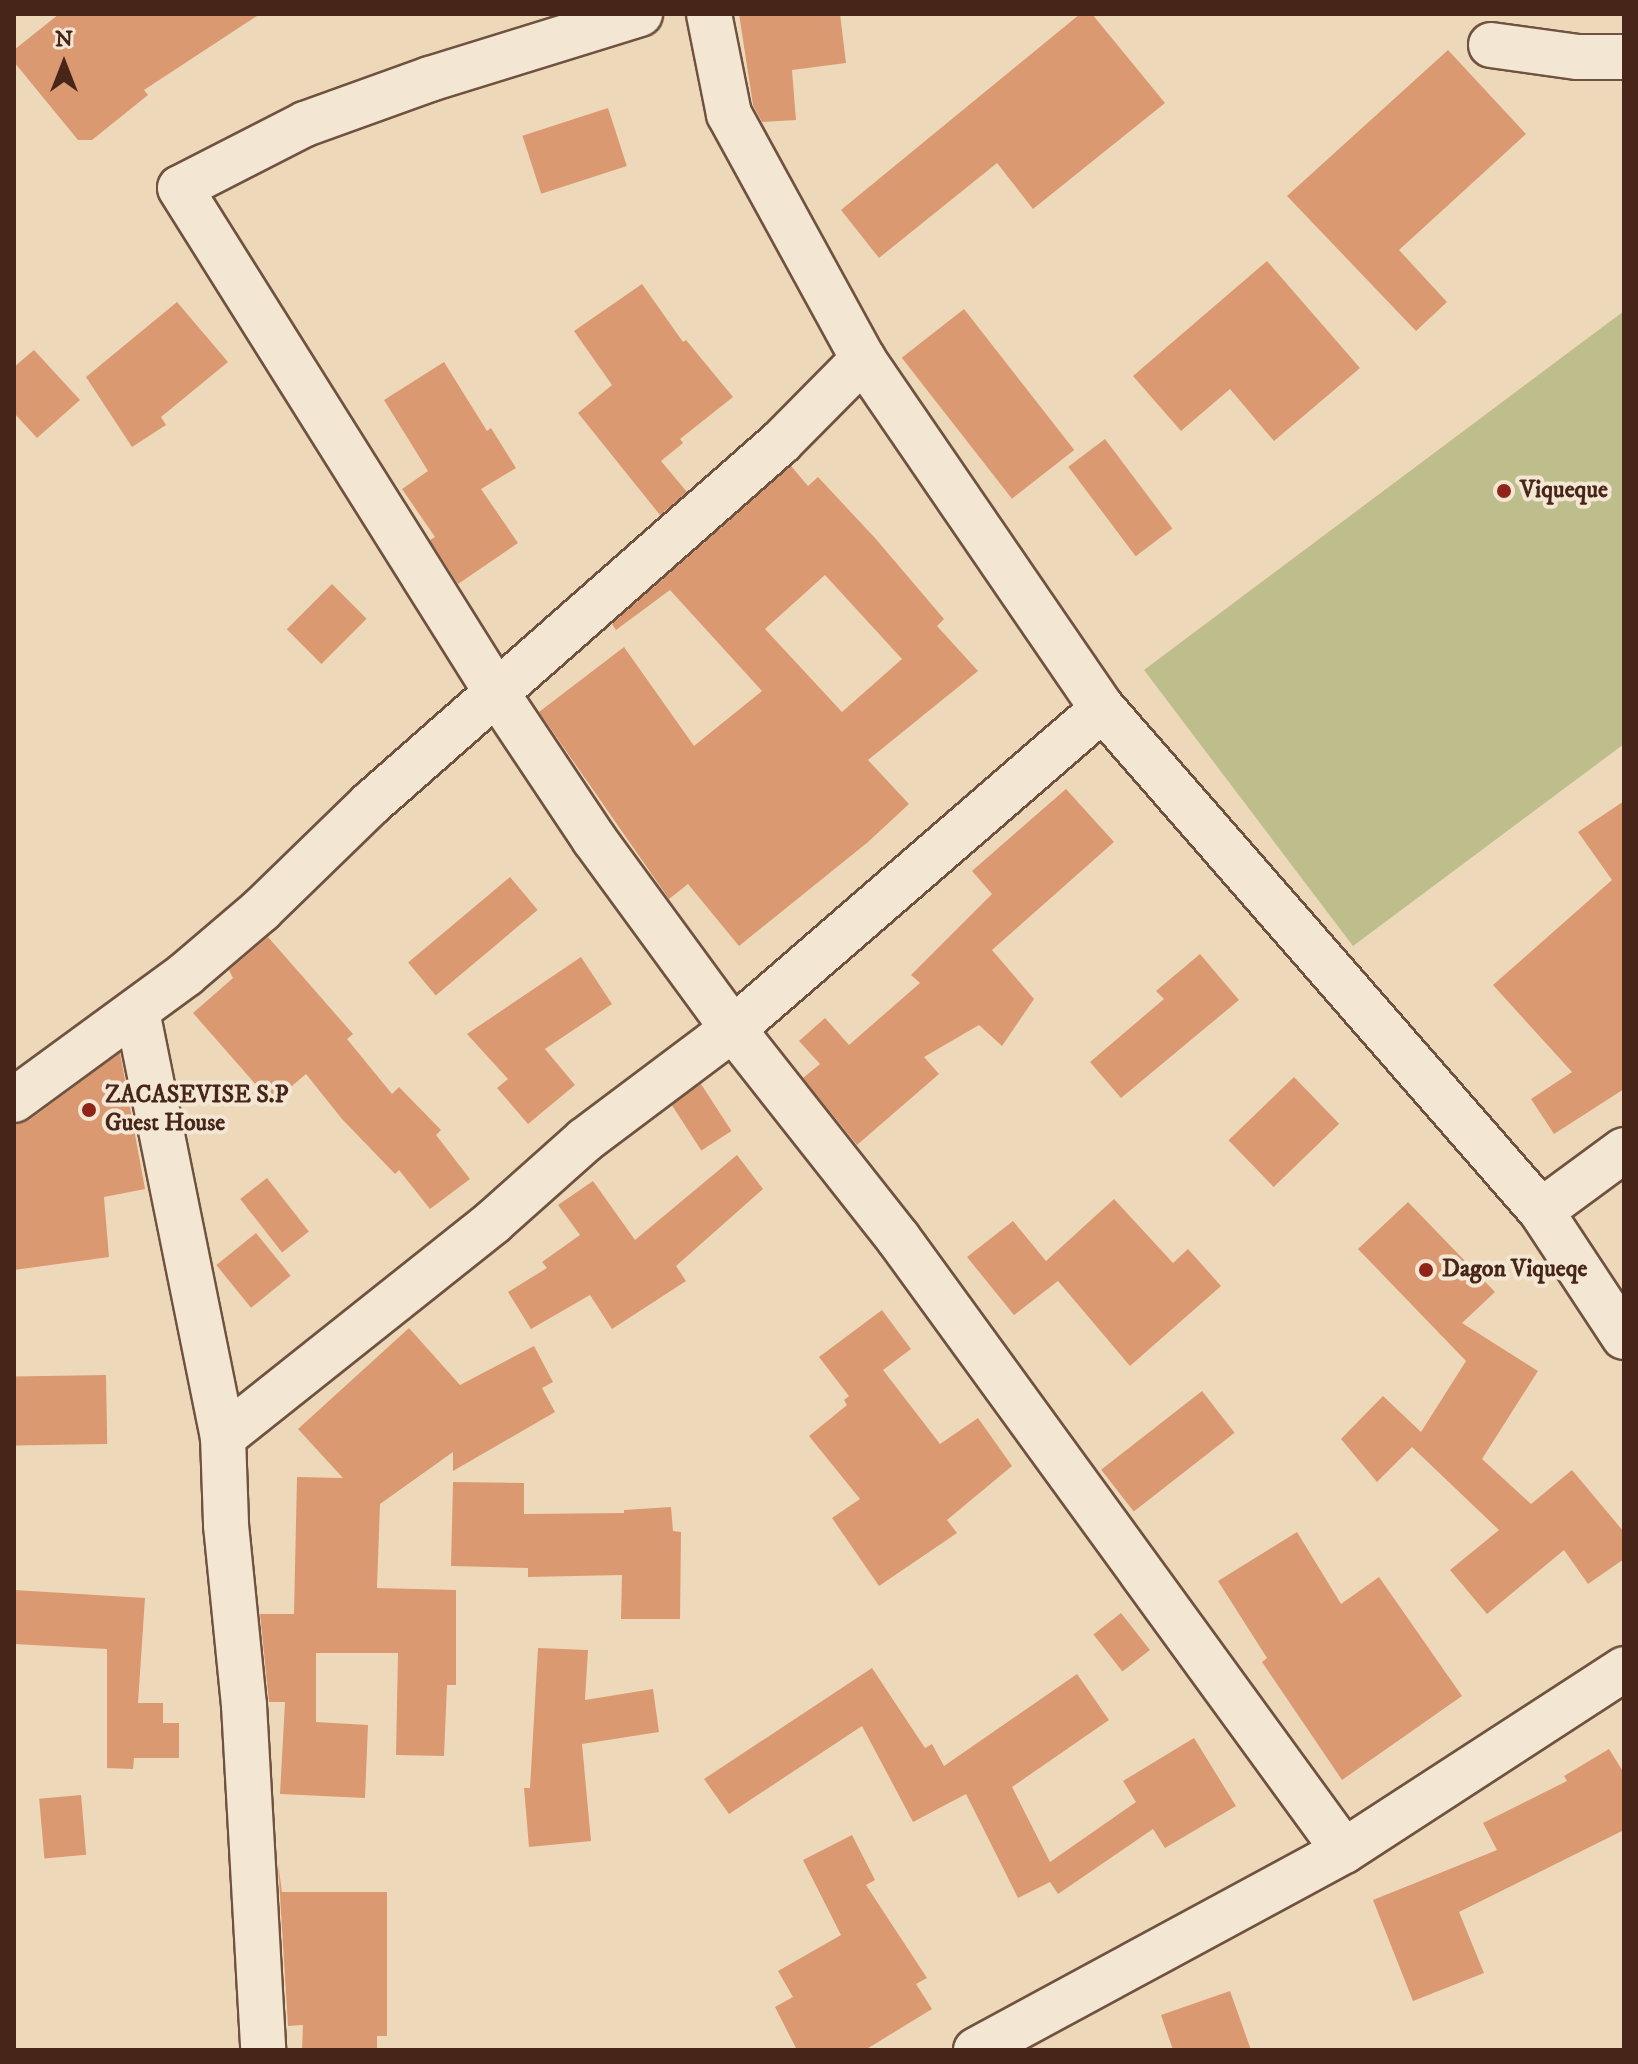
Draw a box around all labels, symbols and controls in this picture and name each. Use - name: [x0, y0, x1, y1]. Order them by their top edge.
- north arrow: [24, 24, 104, 104]
- text: N: [55, 26, 73, 53]
- place label: Viqueque: [1520, 477, 1608, 505]
- marker: Viqueque: [1495, 482, 1513, 500]
- place label: ZACASEVISE S.P Guest House: [105, 1082, 288, 1138]
- marker: ZACASEVISE S.P Guest House: [80, 1101, 98, 1119]
- place label: Dagon Viqueqe: [1442, 1256, 1588, 1284]
- marker: Dagon Viqueqe: [1417, 1261, 1435, 1279]

